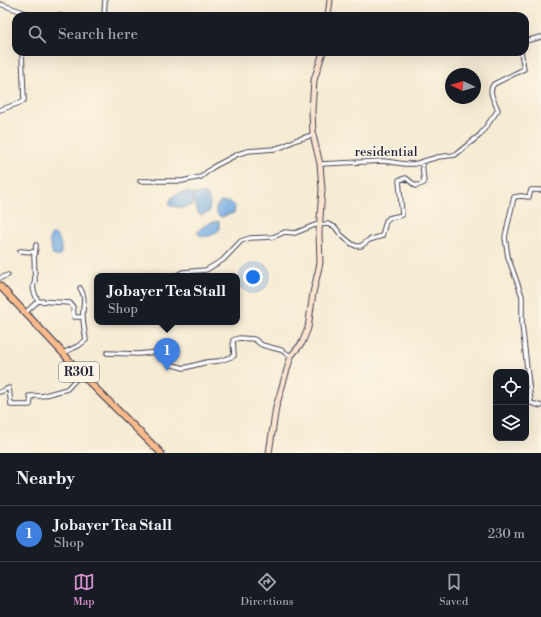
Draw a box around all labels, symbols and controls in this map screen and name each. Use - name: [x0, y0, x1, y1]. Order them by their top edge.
- search box: [12, 12, 529, 56]
- icon: search: [26, 23, 48, 45]
- text: Search here: [58, 25, 138, 44]
- north arrow: [445, 68, 481, 104]
- street label: residential: [354, 144, 418, 160]
- your location: [243, 267, 263, 287]
- popup: [94, 273, 240, 325]
- text: Jobayer Tea Stall: [108, 282, 226, 301]
- text: Shop: [108, 301, 138, 317]
- pin: 1: [154, 338, 180, 371]
- road number: R301: [59, 362, 99, 382]
- map controls: [493, 369, 529, 441]
- button: locate: [493, 369, 529, 405]
- button: layers: [493, 405, 529, 441]
- text: Nearby: [16, 468, 75, 490]
- text: Jobayer Tea Stall: [54, 516, 172, 535]
- text: 1: [26, 526, 32, 542]
- text: 230 m: [488, 526, 525, 542]
- text: Shop: [54, 535, 84, 551]
- tab: Map: [73, 571, 95, 609]
- tab: Directions: [241, 571, 294, 609]
- tab: Saved: [439, 571, 468, 609]

